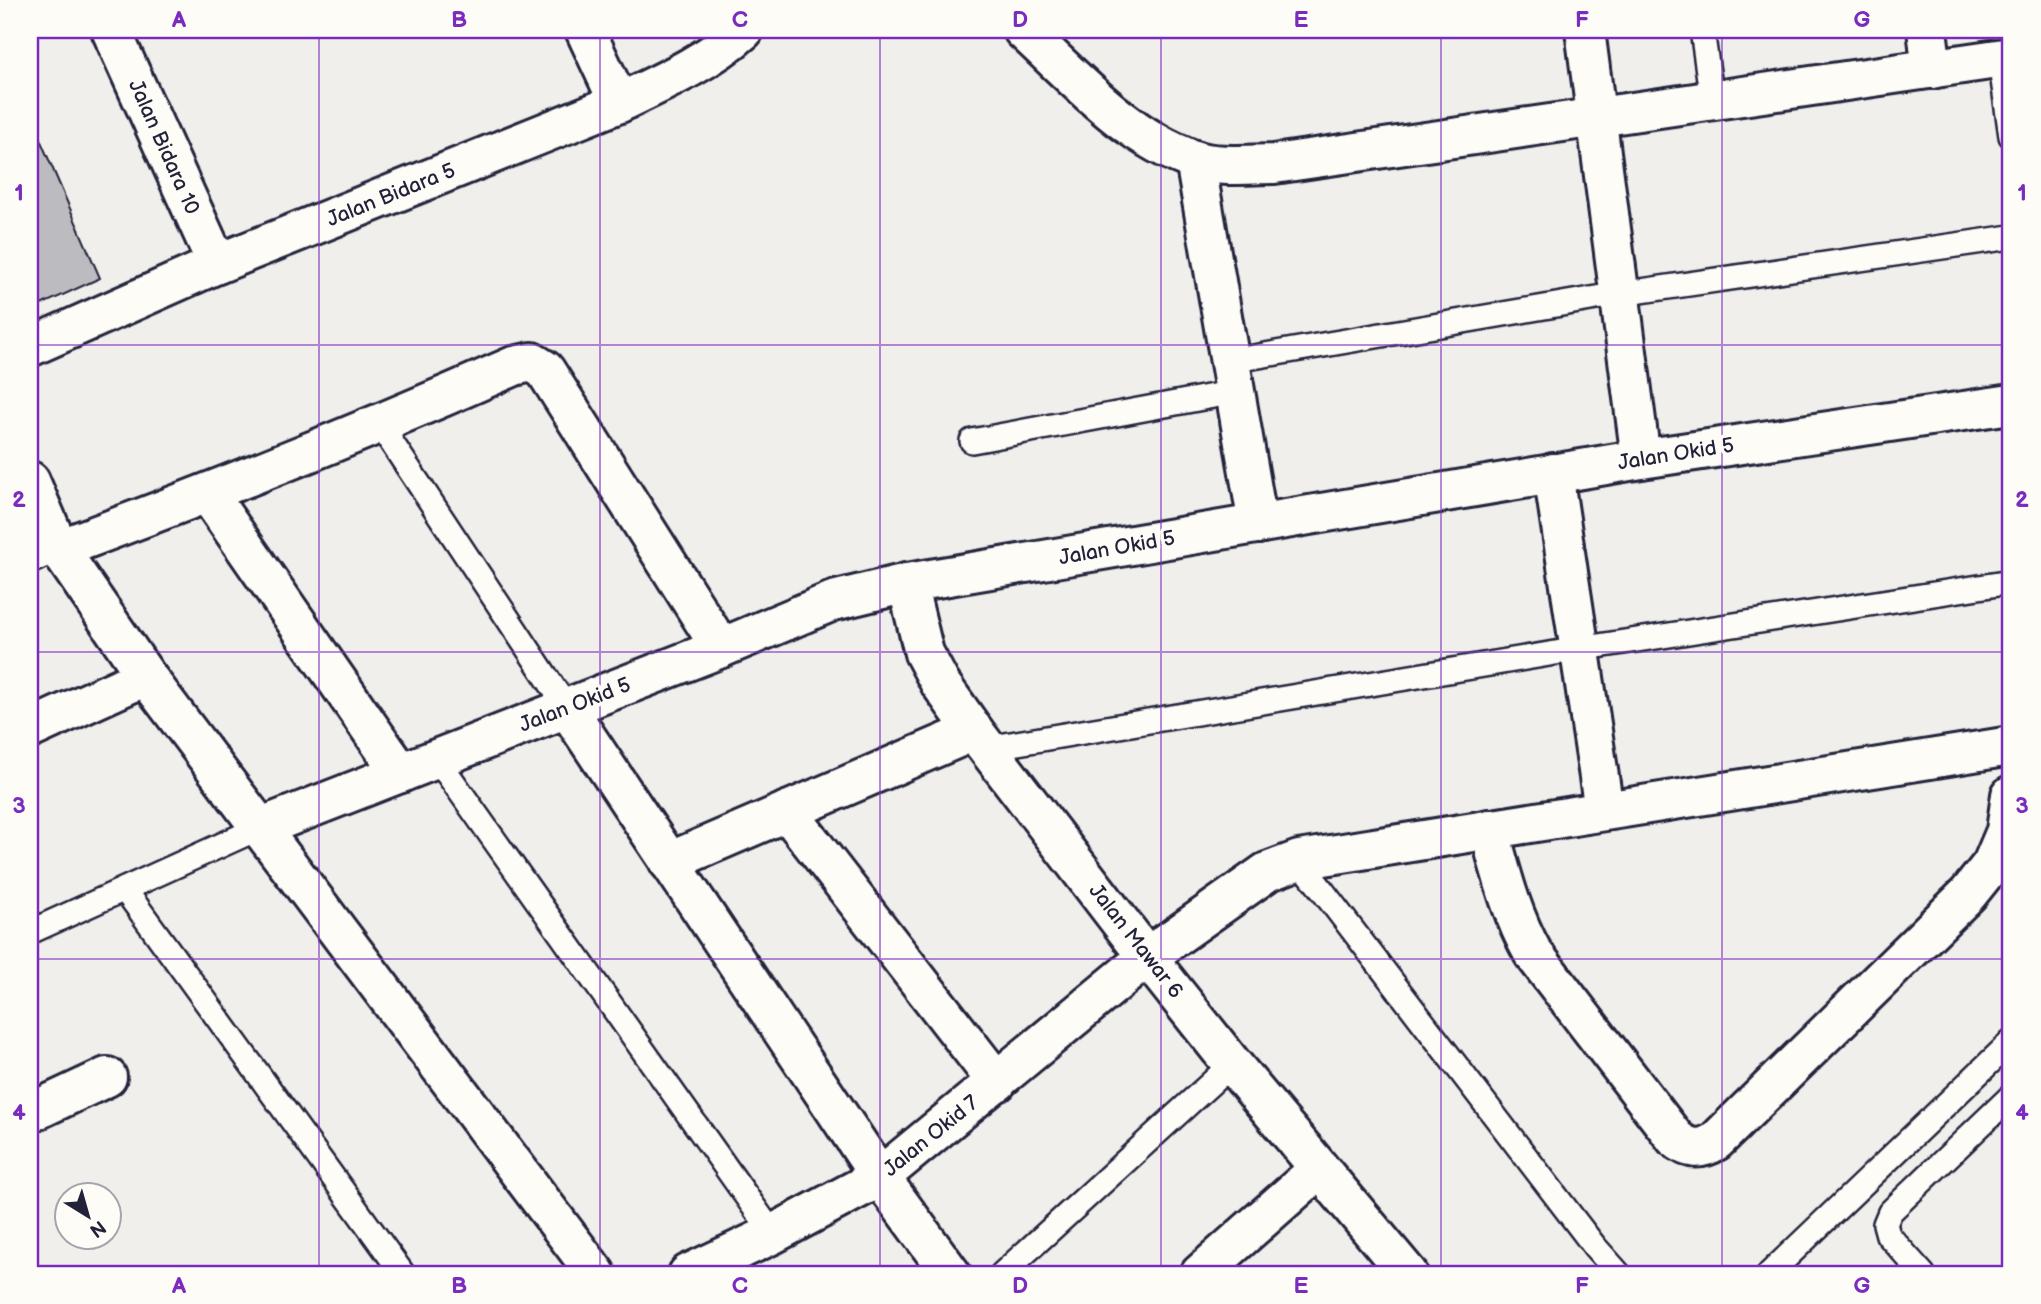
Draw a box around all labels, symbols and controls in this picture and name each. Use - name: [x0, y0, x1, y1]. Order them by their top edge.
- text: A: [171, 6, 187, 34]
- text: B: [451, 6, 467, 34]
- text: C: [732, 6, 748, 34]
- text: D: [1012, 6, 1028, 34]
- text: E: [1294, 6, 1309, 34]
- text: F: [1575, 6, 1589, 34]
- text: G: [1854, 6, 1871, 34]
- street label: Jalan Bidara 10: [123, 76, 205, 218]
- street label: Jalan Bidara 5: [323, 158, 459, 232]
- text: 1: [14, 179, 24, 207]
- text: 1: [2017, 179, 2027, 207]
- street label: Jalan Okid 5: [1616, 432, 1736, 476]
- text: 2: [12, 486, 26, 514]
- text: 2: [2015, 486, 2029, 514]
- street label: Jalan Okid 5: [1057, 526, 1177, 570]
- street label: Jalan Okid 5: [516, 672, 634, 738]
- text: 3: [12, 792, 26, 820]
- text: 3: [2015, 792, 2029, 820]
- street label: Jalan Mawar 6: [1084, 879, 1189, 1003]
- street label: Jalan Okid 7: [878, 1090, 984, 1182]
- text: 4: [12, 1099, 26, 1127]
- text: 4: [2015, 1099, 2029, 1127]
- north arrow: [52, 1182, 122, 1252]
- text: N: [85, 1215, 110, 1242]
- text: A: [171, 1272, 187, 1300]
- text: B: [451, 1272, 467, 1300]
- text: C: [732, 1272, 748, 1300]
- text: D: [1012, 1272, 1028, 1300]
- text: E: [1294, 1272, 1309, 1300]
- text: F: [1575, 1272, 1589, 1300]
- text: G: [1854, 1272, 1871, 1300]

